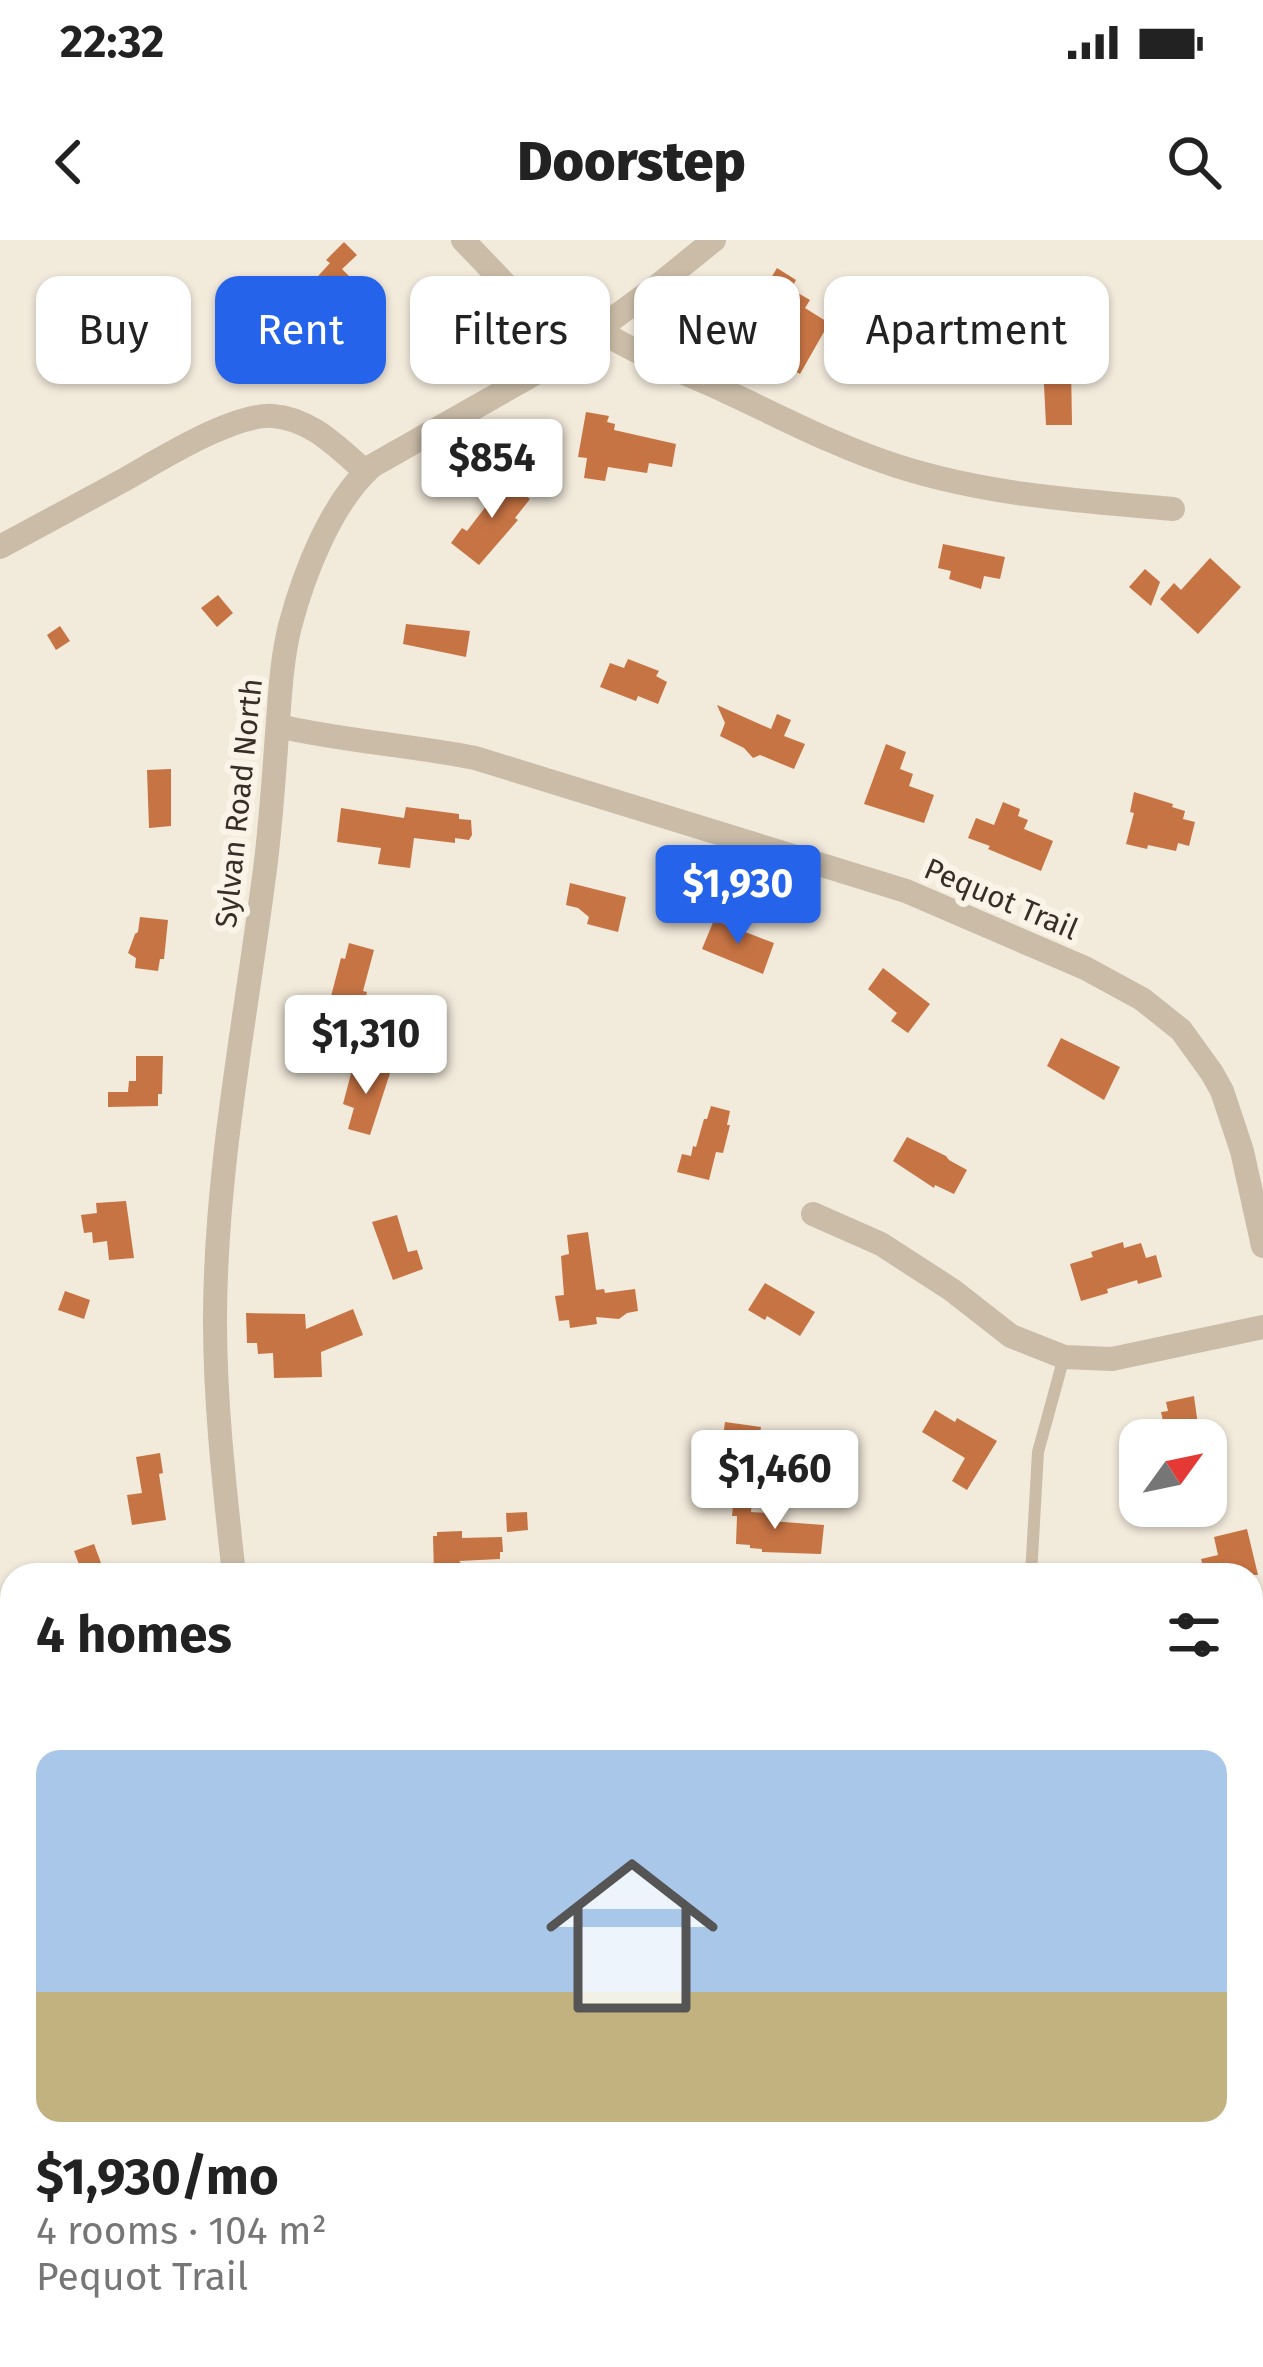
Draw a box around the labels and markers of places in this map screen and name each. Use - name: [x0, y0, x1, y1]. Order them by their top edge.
- pin: $854: [421, 419, 563, 521]
- pin: $1,930: [640, 845, 836, 947]
- pin: $1,310: [268, 995, 464, 1097]
- pin: $1,460: [677, 1430, 873, 1532]

